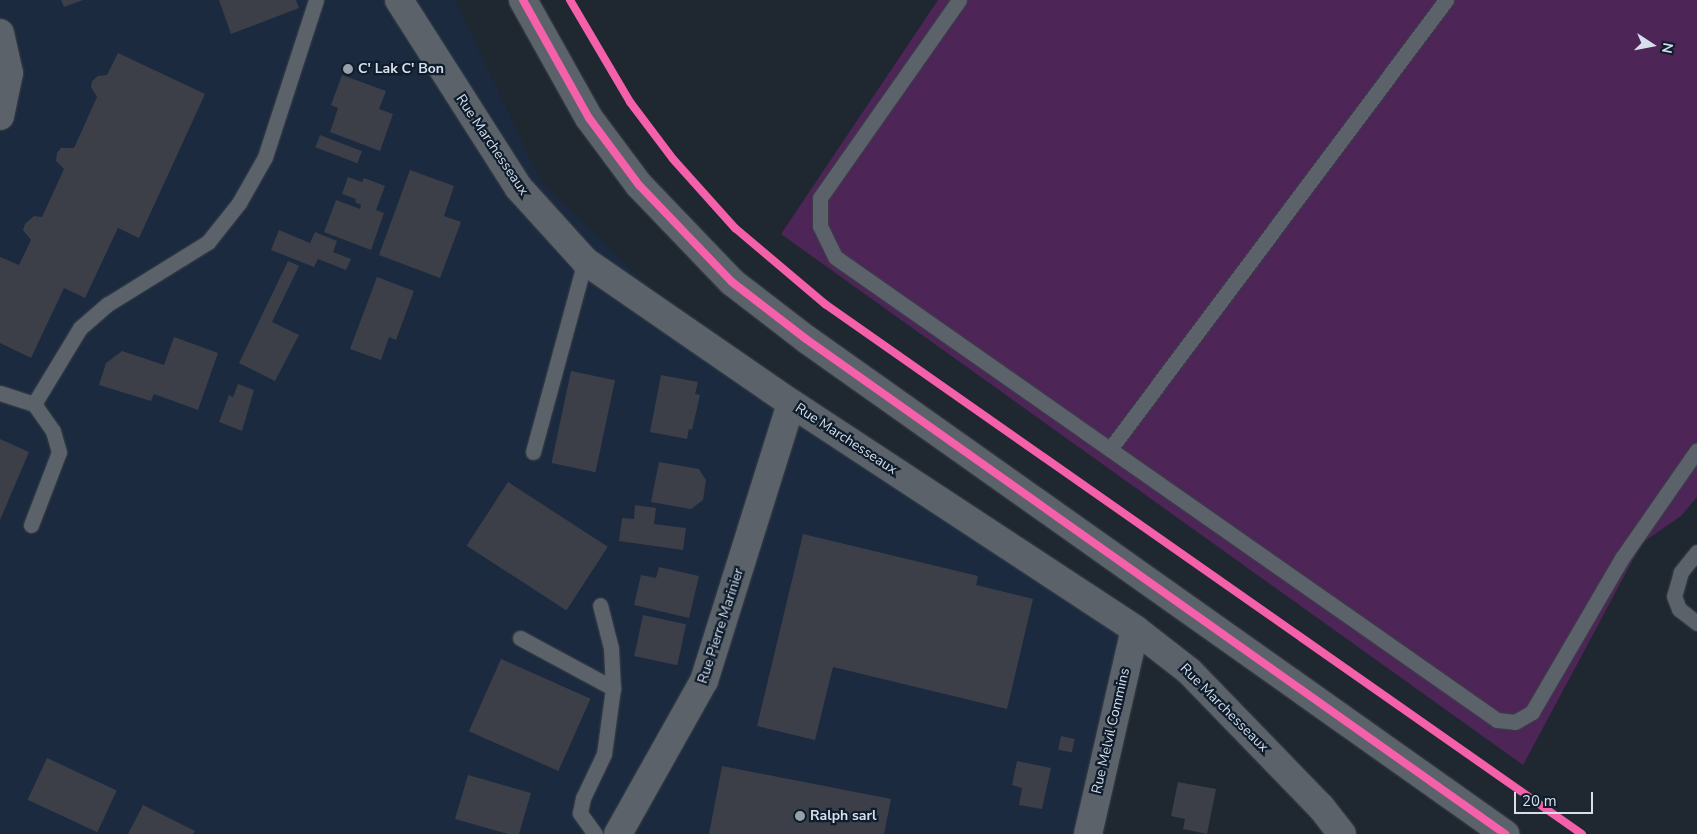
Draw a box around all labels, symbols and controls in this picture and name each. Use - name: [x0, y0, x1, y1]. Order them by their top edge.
- north arrow: [1627, 20, 1677, 70]
- text: N: [1657, 41, 1678, 55]
- place label: C' Lak C' Bon: [358, 61, 444, 77]
- marker: C' Lak C' Bon: [342, 63, 354, 75]
- street label: Rue Marchesseaux: [452, 91, 532, 199]
- street label: Rue Marchesseaux: [792, 400, 900, 478]
- street label: Rue Pierre Marinier: [694, 566, 748, 686]
- street label: Rue Marchesseaux: [1176, 660, 1272, 756]
- street label: Rue Melvil Commins: [1088, 667, 1134, 795]
- scale bar: [1517, 782, 1596, 814]
- text: 20 m: [1522, 791, 1557, 811]
- place label: Ralph sarl: [810, 808, 876, 824]
- marker: Ralph sarl: [794, 810, 806, 822]

